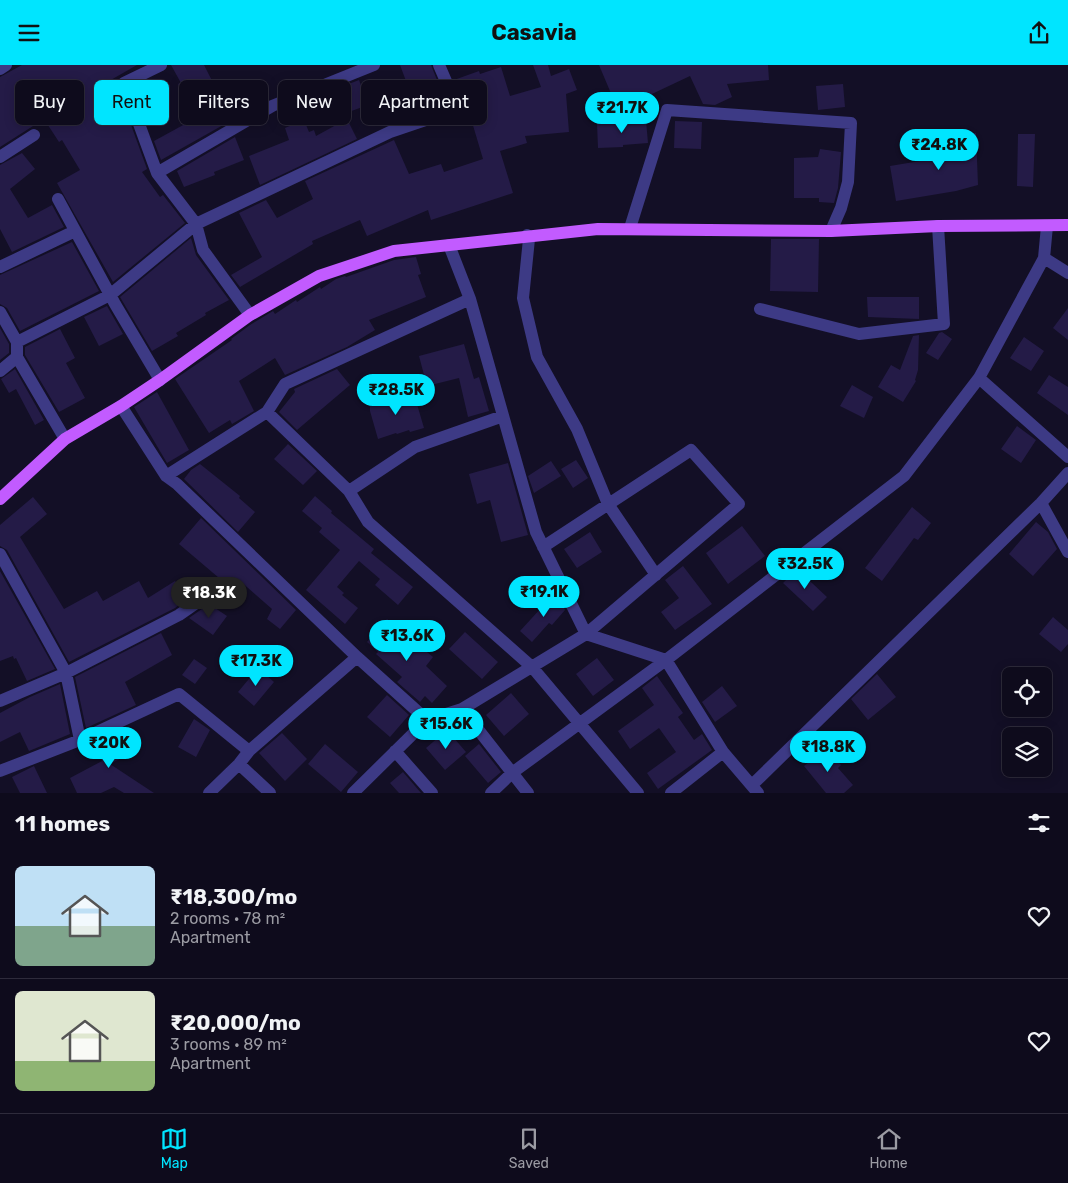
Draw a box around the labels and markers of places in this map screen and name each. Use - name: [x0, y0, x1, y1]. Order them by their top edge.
- pin: ₹21.7K: [581, 92, 663, 134]
- pin: ₹24.8K: [898, 129, 980, 171]
- pin: ₹28.5K: [355, 373, 437, 416]
- pin: ₹32.5K: [764, 547, 846, 590]
- pin: ₹19.1K: [503, 575, 585, 618]
- pin: ₹18.3K: [168, 577, 250, 619]
- pin: ₹13.6K: [366, 619, 448, 662]
- pin: ₹17.3K: [215, 645, 297, 687]
- pin: ₹15.6K: [405, 707, 487, 750]
- pin: ₹20K: [79, 727, 139, 769]
- pin: ₹18.8K: [787, 731, 869, 773]

